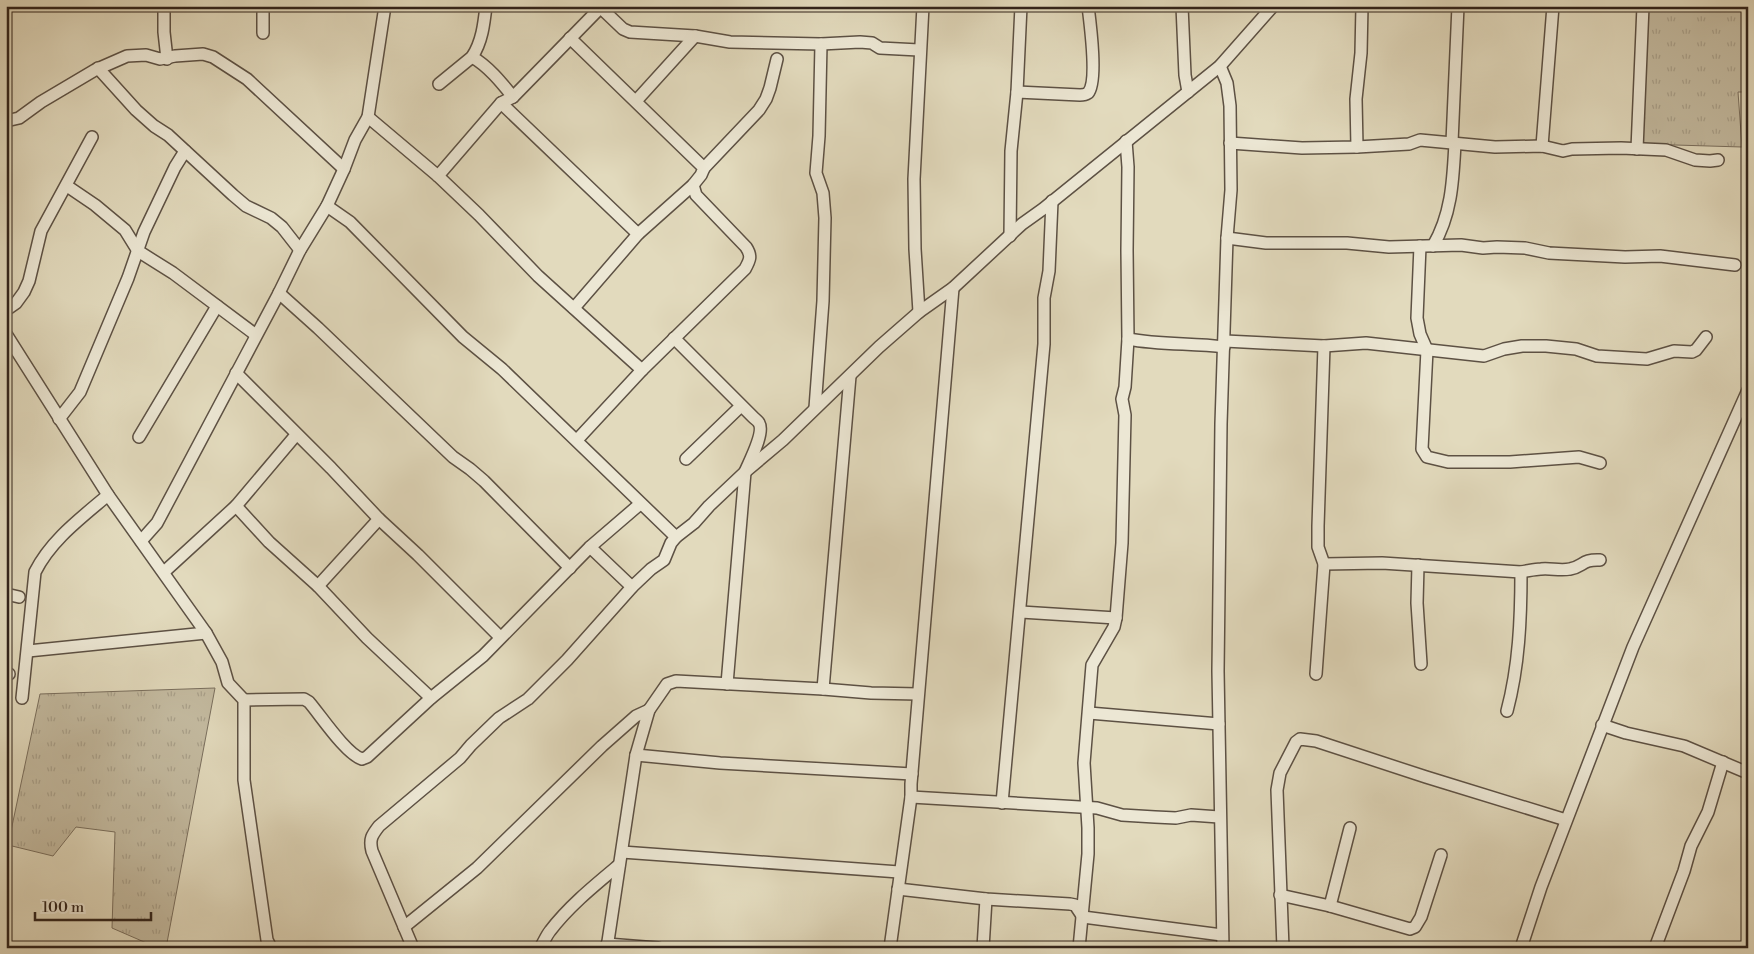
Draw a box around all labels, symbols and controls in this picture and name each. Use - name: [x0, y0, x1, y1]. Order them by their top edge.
- scale bar: [35, 889, 151, 921]
- text: 100 m: [42, 898, 84, 917]

